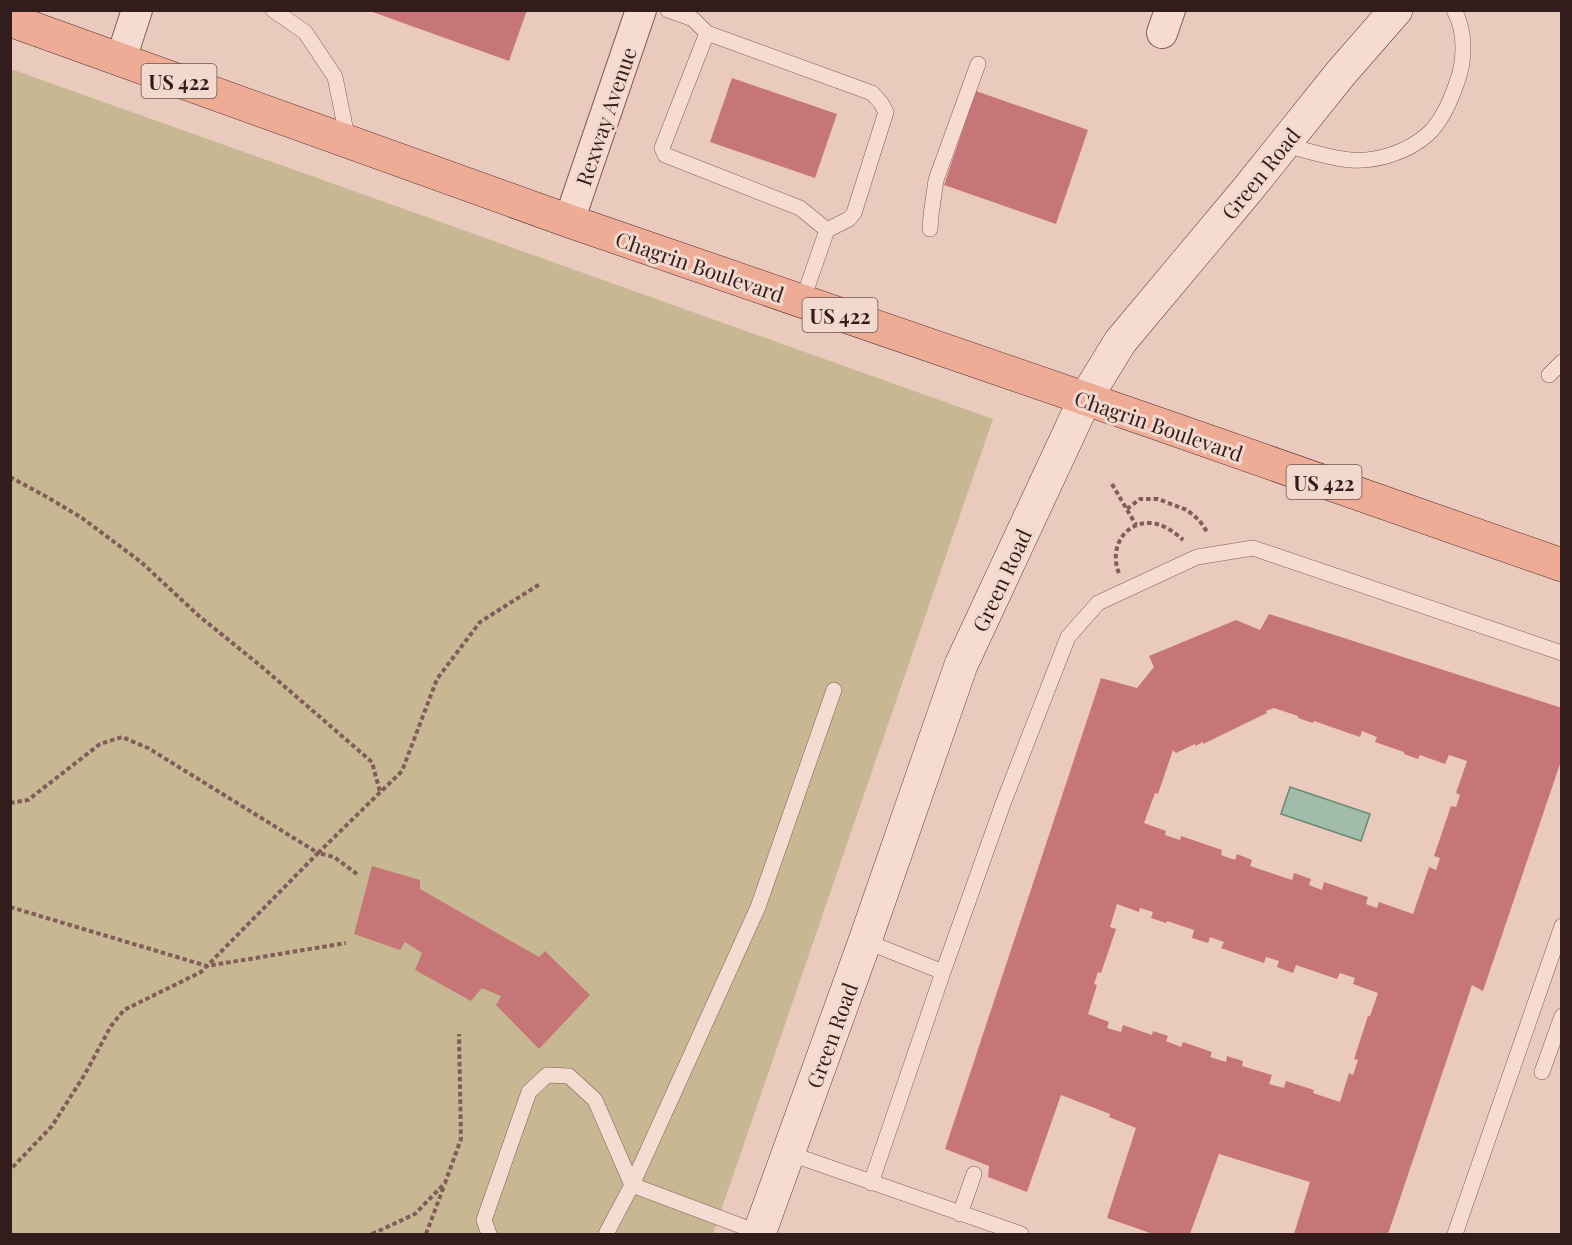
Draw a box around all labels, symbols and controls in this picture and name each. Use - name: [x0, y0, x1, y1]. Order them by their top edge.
- street label: Rexway Avenue: [568, 43, 642, 189]
- road number: US 422: [142, 64, 216, 98]
- street label: Green Road: [1214, 121, 1306, 225]
- street label: Chagrin Boulevard: [612, 224, 788, 308]
- road number: US 422: [802, 298, 878, 332]
- street label: Chagrin Boulevard: [1071, 383, 1247, 467]
- road number: US 422: [1286, 465, 1362, 499]
- street label: Green Road: [965, 524, 1037, 636]
- street label: Green Road: [799, 978, 863, 1092]

